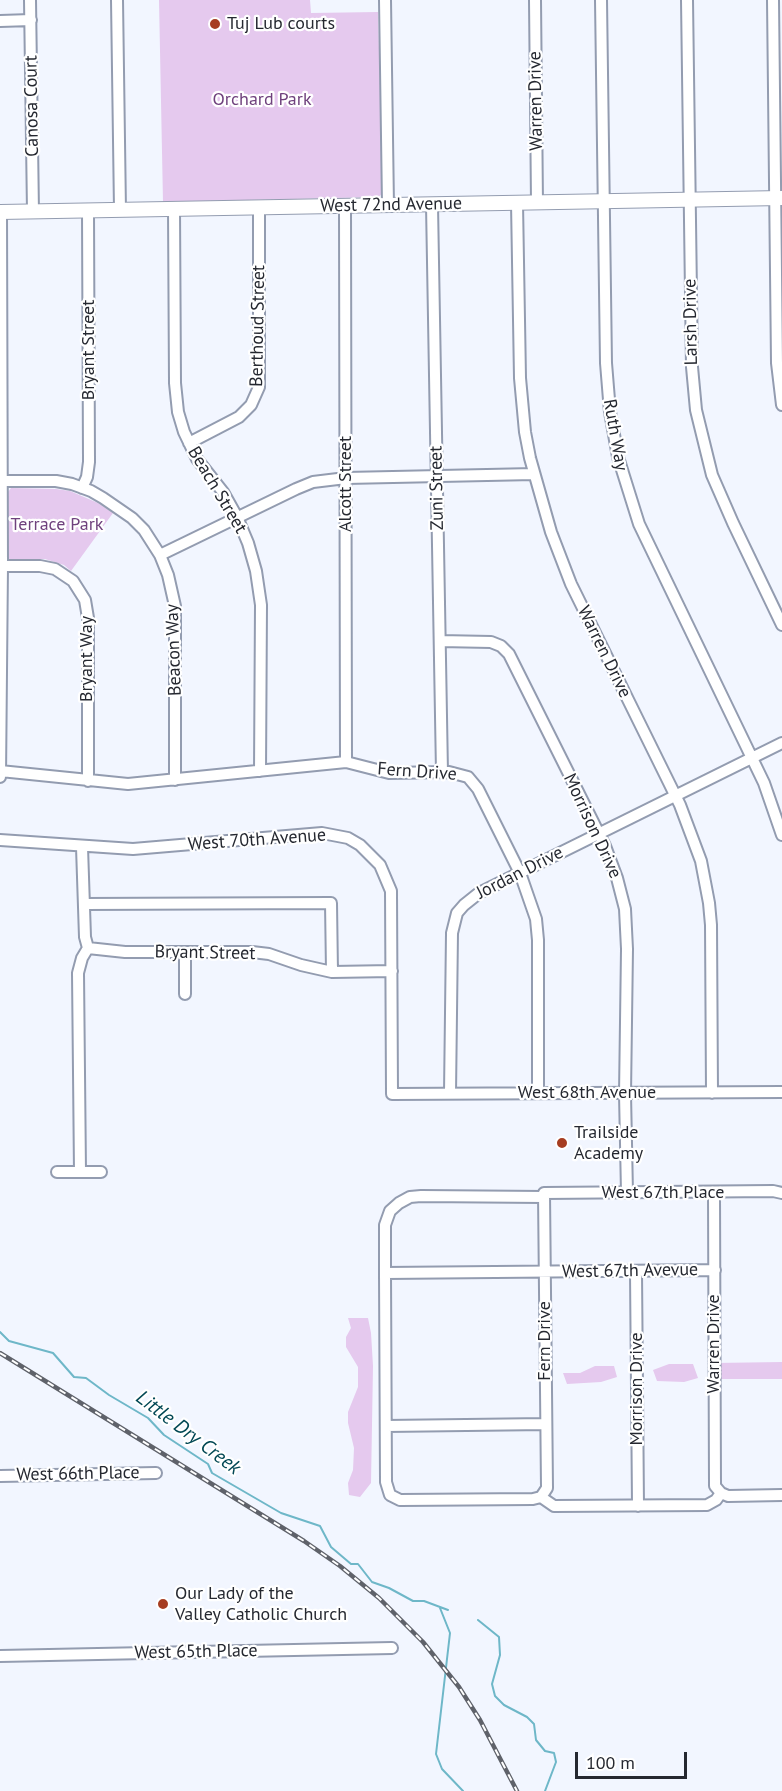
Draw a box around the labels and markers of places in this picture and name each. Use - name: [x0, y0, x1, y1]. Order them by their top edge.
- place label: Tuj Lub courts: [227, 13, 335, 35]
- marker: Tuj Lub courts: [208, 17, 222, 31]
- place label: Trailside Academy: [574, 1122, 643, 1164]
- marker: Trailside Academy: [555, 1136, 569, 1150]
- place label: Our Lady of the Valley Catholic Church: [175, 1583, 347, 1626]
- marker: Our Lady of the Valley Catholic Church: [156, 1597, 170, 1611]

